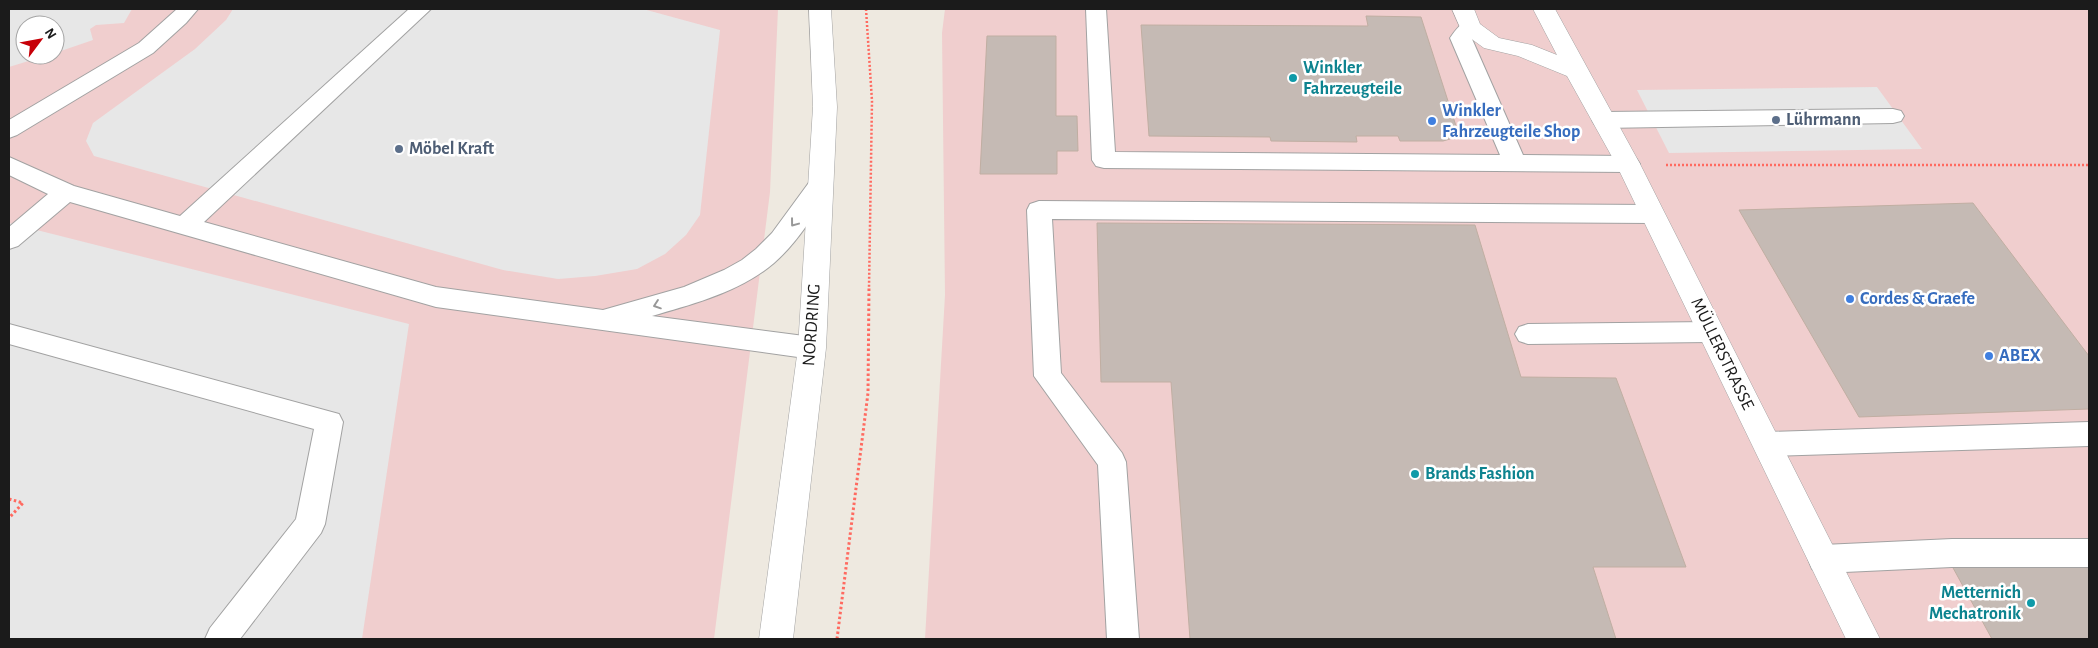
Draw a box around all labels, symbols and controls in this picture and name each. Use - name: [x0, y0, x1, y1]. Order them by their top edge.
- north arrow: [15, 15, 65, 65]
- text: N: [42, 26, 59, 41]
- place label: Winkler Fahrzeugteile: [1303, 59, 1402, 98]
- marker: Winkler Fahrzeugteile: [1287, 72, 1299, 84]
- place label: Winkler Fahrzeugteile Shop: [1442, 102, 1580, 141]
- place label: Lührmann: [1786, 111, 1861, 129]
- marker: Lührmann: [1770, 114, 1782, 126]
- marker: Winkler Fahrzeugteile Shop: [1426, 115, 1438, 127]
- place label: Möbel Kraft: [409, 140, 494, 158]
- marker: Möbel Kraft: [393, 143, 405, 155]
- one-way arrow: [791, 217, 799, 226]
- street label: NORDRING: [800, 283, 824, 367]
- place label: Cordes & Graefe: [1860, 290, 1975, 308]
- marker: Cordes & Graefe: [1844, 293, 1856, 305]
- street label: MÜLLERSTRASSE: [1687, 294, 1759, 413]
- one-way arrow: [653, 299, 662, 309]
- place label: ABEX: [1999, 347, 2041, 365]
- marker: ABEX: [1983, 350, 1995, 362]
- place label: Brands Fashion: [1425, 465, 1535, 483]
- marker: Brands Fashion: [1409, 468, 1421, 480]
- place label: Metternich Mechatronik: [1929, 584, 2021, 623]
- marker: Metternich Mechatronik: [2025, 597, 2037, 609]

